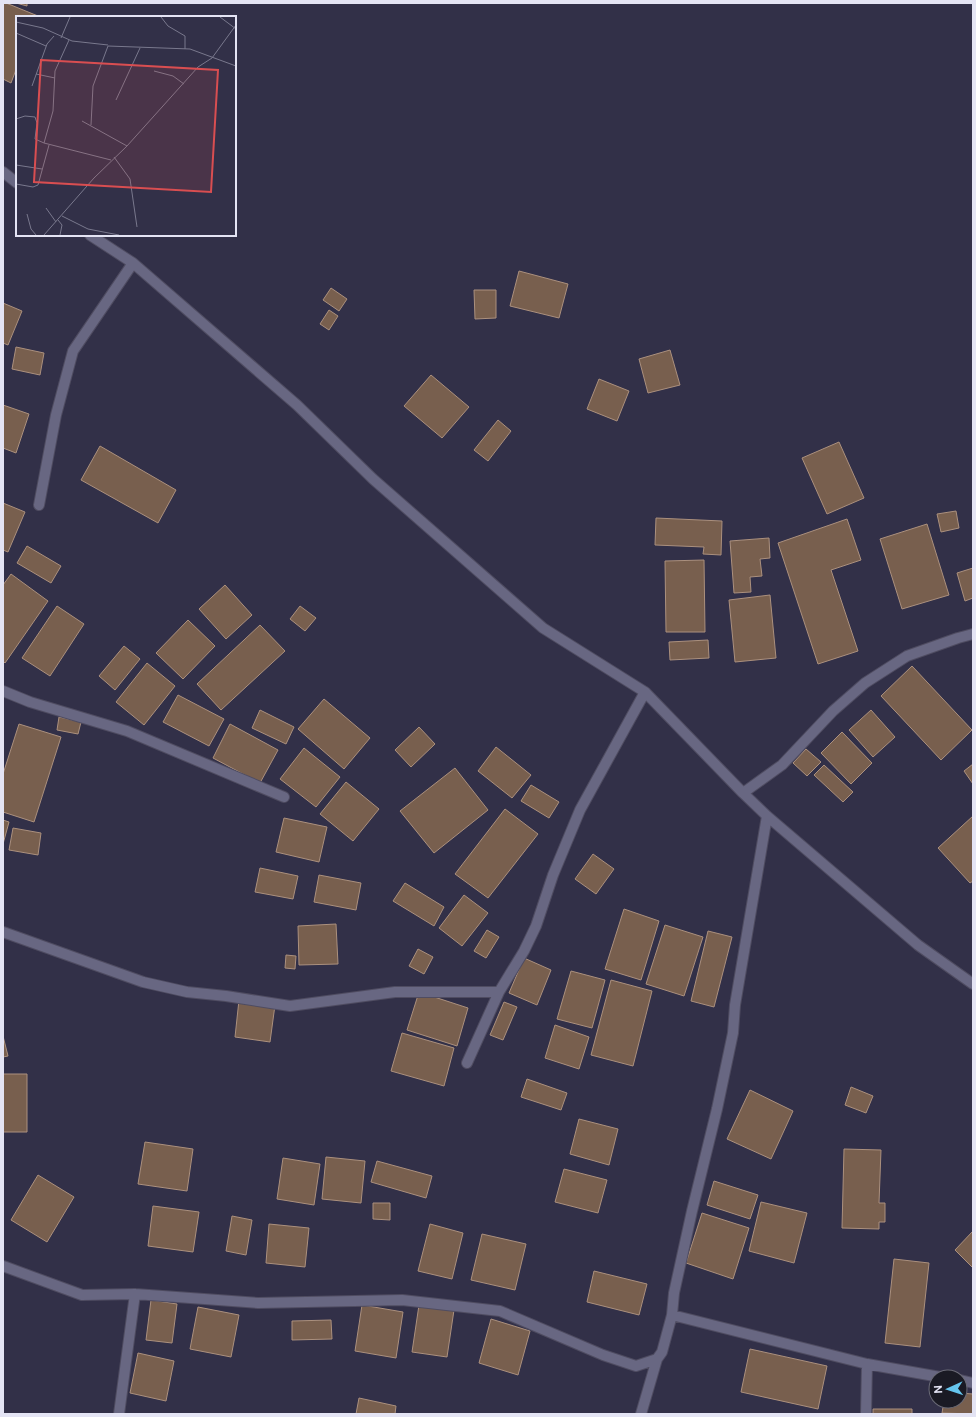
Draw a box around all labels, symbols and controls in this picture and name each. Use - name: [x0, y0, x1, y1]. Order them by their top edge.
- inset map: [16, 16, 236, 236]
- north arrow: [928, 1369, 968, 1409]
- text: N: [932, 1385, 944, 1394]

